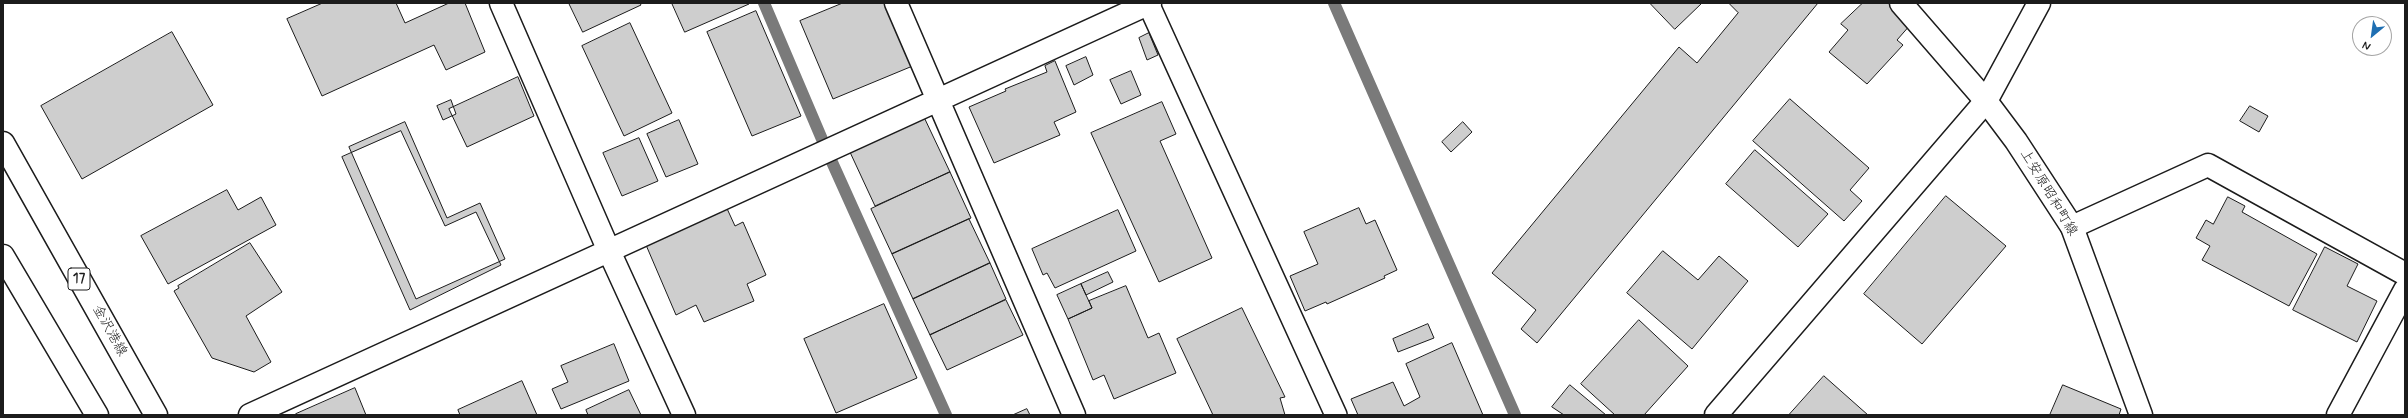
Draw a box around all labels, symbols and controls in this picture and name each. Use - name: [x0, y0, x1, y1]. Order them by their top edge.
- north arrow: [2352, 16, 2392, 56]
- text: N: [2360, 38, 2373, 54]
- street label: 上安原昭和町線: [2016, 147, 2080, 239]
- road number: 17: [68, 268, 90, 290]
- street label: 金沢港線: [88, 302, 130, 360]

